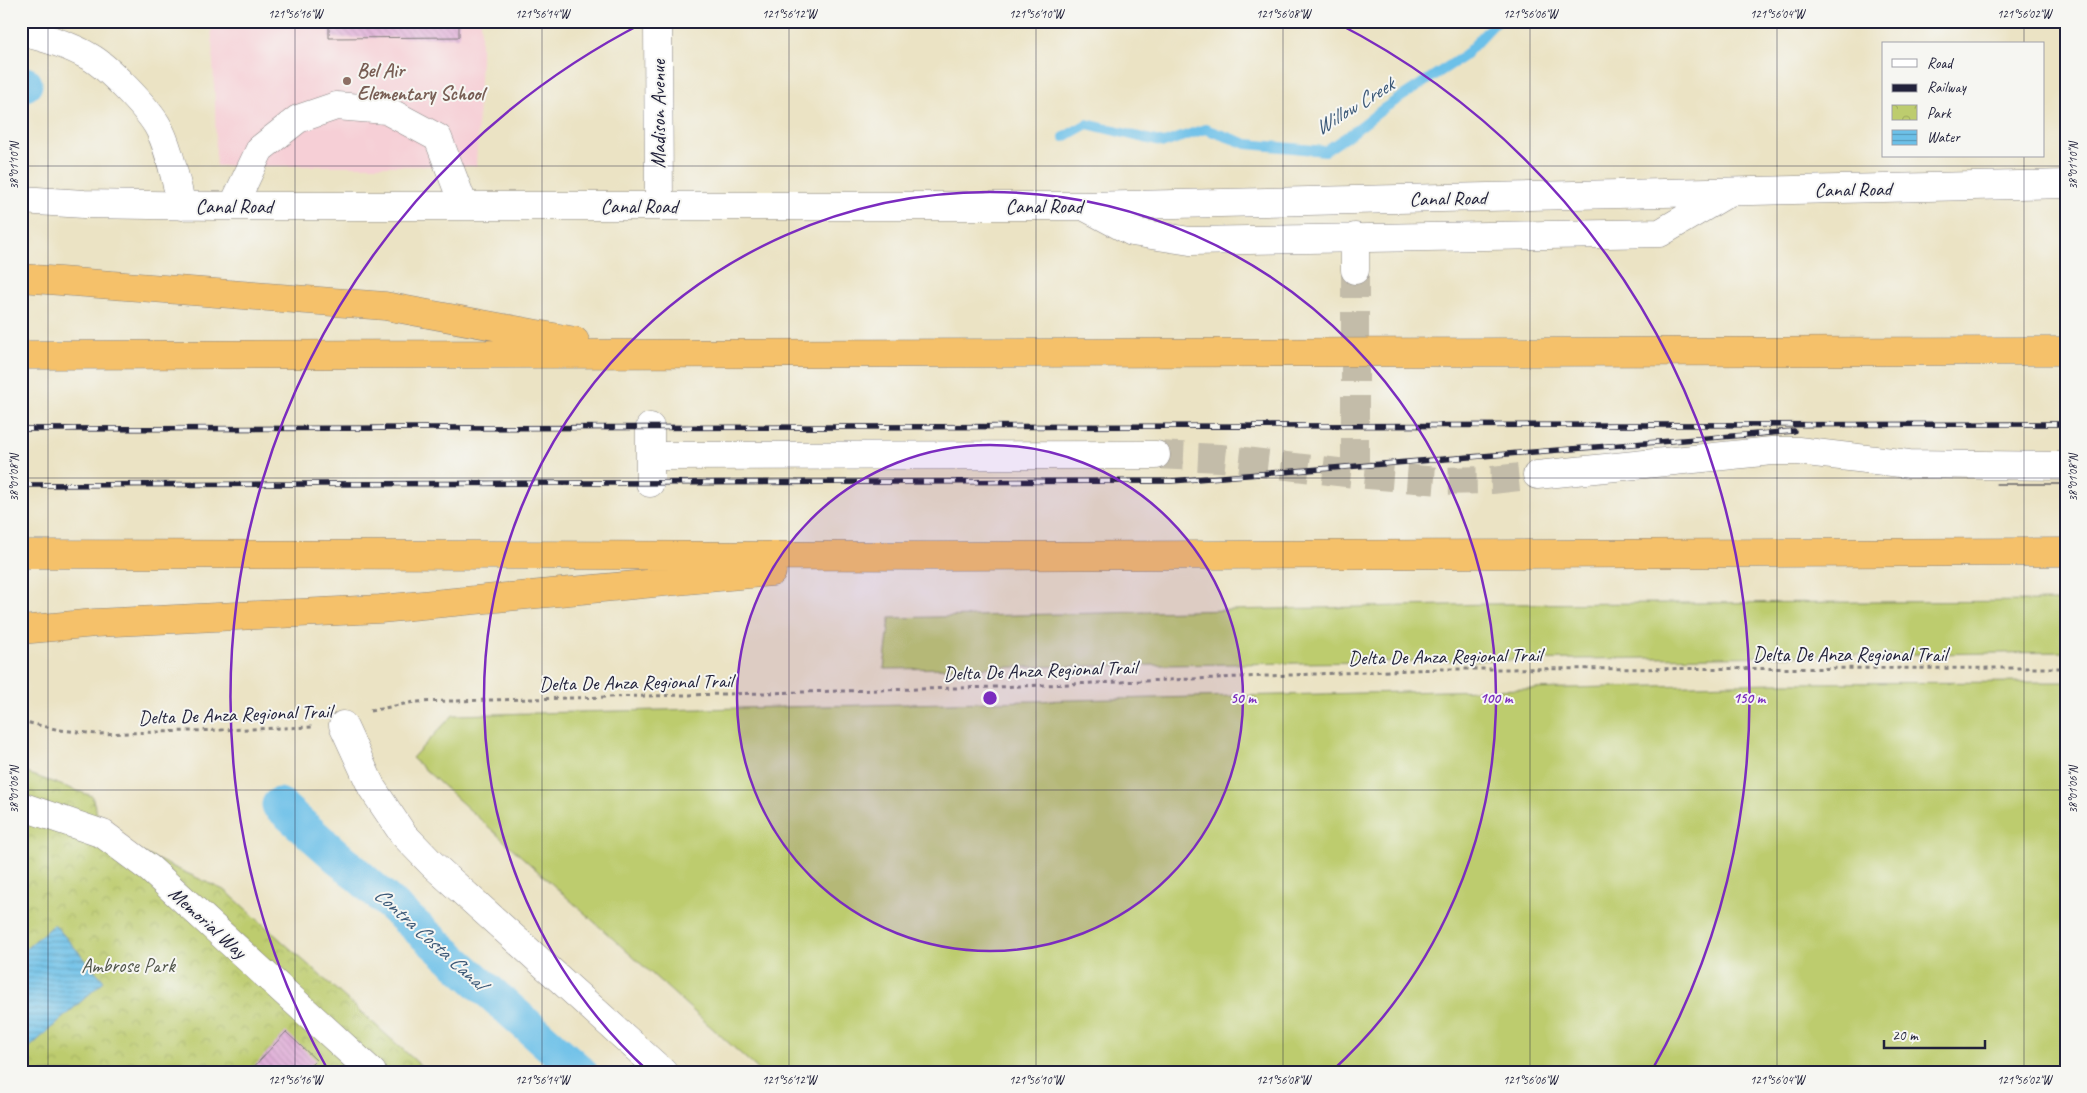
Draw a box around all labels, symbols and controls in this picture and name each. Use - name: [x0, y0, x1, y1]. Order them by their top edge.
- text: 121°56'16"W: [268, 6, 324, 22]
- text: 121°56'14"W: [515, 6, 571, 22]
- text: 121°56'12"W: [762, 6, 818, 22]
- text: 121°56'10"W: [1009, 6, 1065, 22]
- text: 121°56'08"W: [1256, 6, 1312, 22]
- text: 121°56'06"W: [1503, 6, 1559, 22]
- text: 121°56'04"W: [1750, 6, 1806, 22]
- text: 121°56'02"W: [1997, 6, 2053, 22]
- legend: [1882, 42, 2044, 158]
- text: Road: [1927, 54, 1954, 73]
- place label: Bel Air Elementary School: [357, 58, 487, 106]
- street label: Madison Avenue: [646, 58, 671, 168]
- water label: Willow Creek: [1309, 70, 1401, 141]
- marker: Bel Air Elementary School: [341, 75, 353, 87]
- text: Railway: [1927, 78, 1968, 97]
- text: Park: [1927, 104, 1952, 123]
- text: Water: [1927, 128, 1961, 147]
- text: 38°01'10"N: [6, 141, 22, 190]
- text: 38°01'10"N: [2065, 141, 2081, 190]
- street label: Canal Road: [1814, 176, 1895, 203]
- street label: Canal Road: [1409, 185, 1490, 212]
- street label: Canal Road: [195, 194, 276, 219]
- street label: Canal Road: [600, 194, 681, 219]
- street label: Canal Road: [1005, 194, 1086, 219]
- text: 38°01'08"N: [6, 453, 22, 502]
- text: 38°01'08"N: [2065, 453, 2081, 502]
- street label: Delta De Anza Regional Trail: [1348, 642, 1546, 671]
- street label: Delta De Anza Regional Trail: [1753, 642, 1951, 667]
- street label: Delta De Anza Regional Trail: [943, 654, 1141, 686]
- street label: Delta De Anza Regional Trail: [539, 668, 737, 697]
- centre of rings: [981, 689, 999, 707]
- text: 50 m: [1230, 689, 1257, 708]
- text: 100 m: [1480, 689, 1514, 708]
- text: 150 m: [1733, 689, 1767, 708]
- street label: Delta De Anza Regional Trail: [138, 698, 336, 730]
- text: 38°01'06"N: [6, 765, 22, 814]
- text: 38°01'06"N: [2065, 765, 2081, 814]
- street label: Memorial Way: [164, 881, 253, 965]
- water label: Contra Costa Canal: [369, 881, 496, 1000]
- park label: Ambrose Park: [81, 953, 176, 978]
- scale bar: [1884, 1018, 1986, 1050]
- text: 20 m: [1892, 1026, 1919, 1045]
- text: 121°56'16"W: [268, 1072, 324, 1088]
- text: 121°56'14"W: [515, 1072, 571, 1088]
- text: 121°56'12"W: [762, 1072, 818, 1088]
- text: 121°56'10"W: [1009, 1072, 1065, 1088]
- text: 121°56'08"W: [1256, 1072, 1312, 1088]
- text: 121°56'06"W: [1503, 1072, 1559, 1088]
- text: 121°56'04"W: [1750, 1072, 1806, 1088]
- text: 121°56'02"W: [1997, 1072, 2053, 1088]

